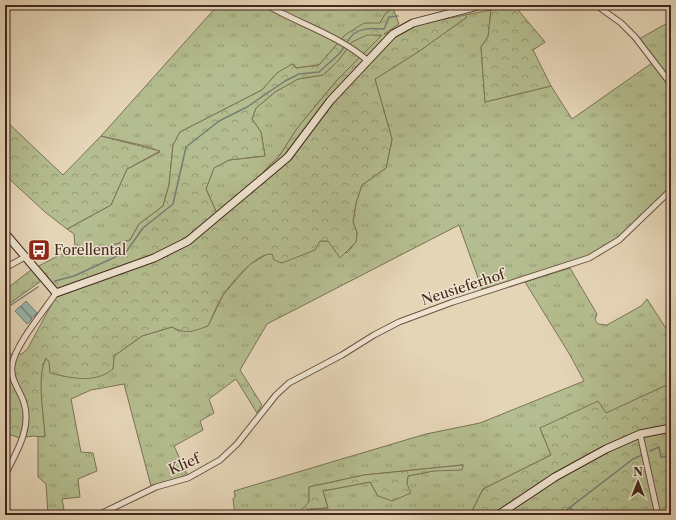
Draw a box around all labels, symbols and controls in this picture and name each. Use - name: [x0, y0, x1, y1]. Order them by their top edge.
- bus stop icon: Forellental: [26, 237, 52, 263]
- place label: Forellental: [54, 241, 126, 259]
- street label: Neusieferhof: [419, 264, 509, 309]
- street label: Klief: [166, 449, 204, 479]
- north arrow: [618, 462, 658, 502]
- text: N: [633, 465, 643, 479]

